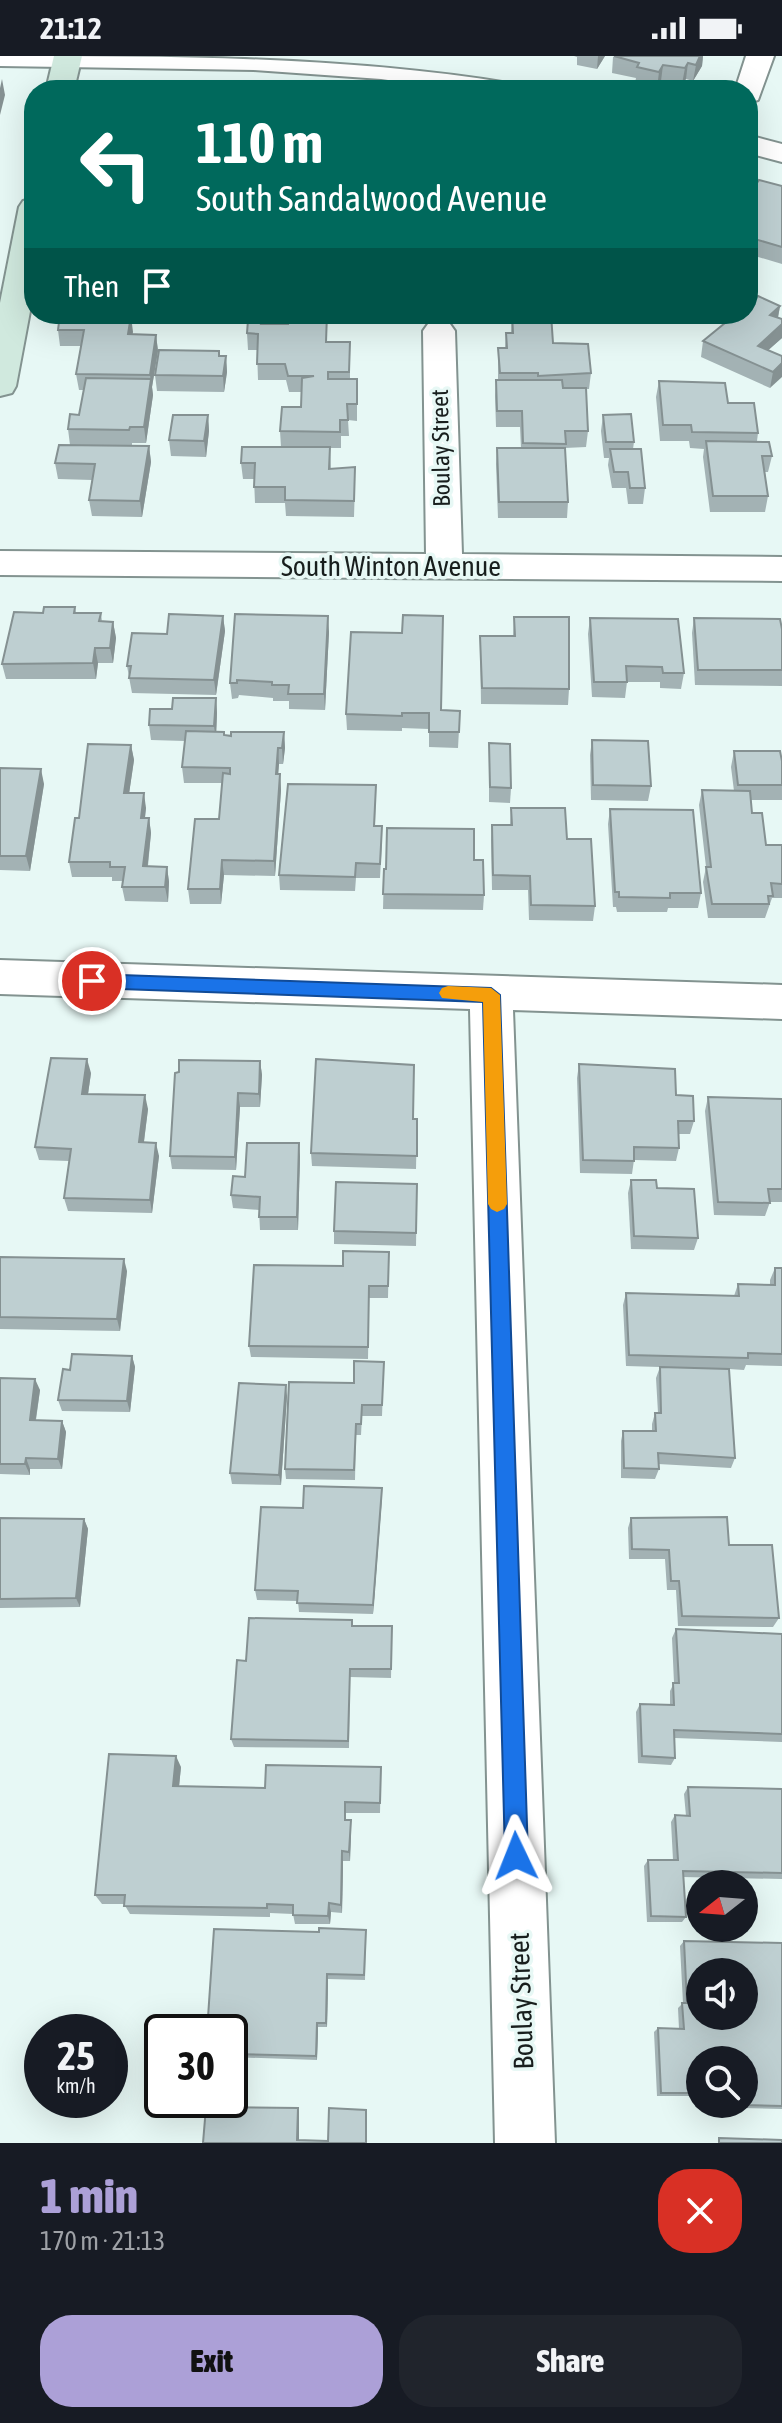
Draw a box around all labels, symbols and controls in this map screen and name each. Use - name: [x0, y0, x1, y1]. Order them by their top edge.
- text: 21:12: [40, 11, 102, 45]
- text: 110 m: [196, 111, 323, 175]
- icon: left: [64, 112, 168, 216]
- text: South Sandalwood Avenue: [196, 177, 547, 219]
- icon: arrive: [135, 264, 179, 308]
- text: Then: [64, 269, 119, 303]
- street label: Boulay Street: [426, 389, 455, 507]
- street label: South Winton Avenue: [281, 550, 501, 582]
- pin: [58, 947, 126, 1015]
- icon: arrive: [70, 959, 114, 1003]
- position arrow: [474, 1814, 558, 1898]
- north arrow: [686, 1870, 758, 1942]
- map controls: [686, 1870, 758, 2118]
- street label: Boulay Street: [503, 1932, 539, 2070]
- button: sound: [686, 1958, 758, 2030]
- speed limit sign: 30: [144, 2014, 248, 2118]
- text: 25: [57, 2033, 95, 2078]
- button: search: [686, 2046, 758, 2118]
- text: km/h: [56, 2074, 96, 2097]
- text: 1 min: [40, 2168, 138, 2223]
- button: close: [658, 2169, 742, 2253]
- text: 170 m · 21:13: [40, 2226, 165, 2256]
- button: Exit: [40, 2315, 383, 2407]
- button: Share: [399, 2315, 742, 2407]

